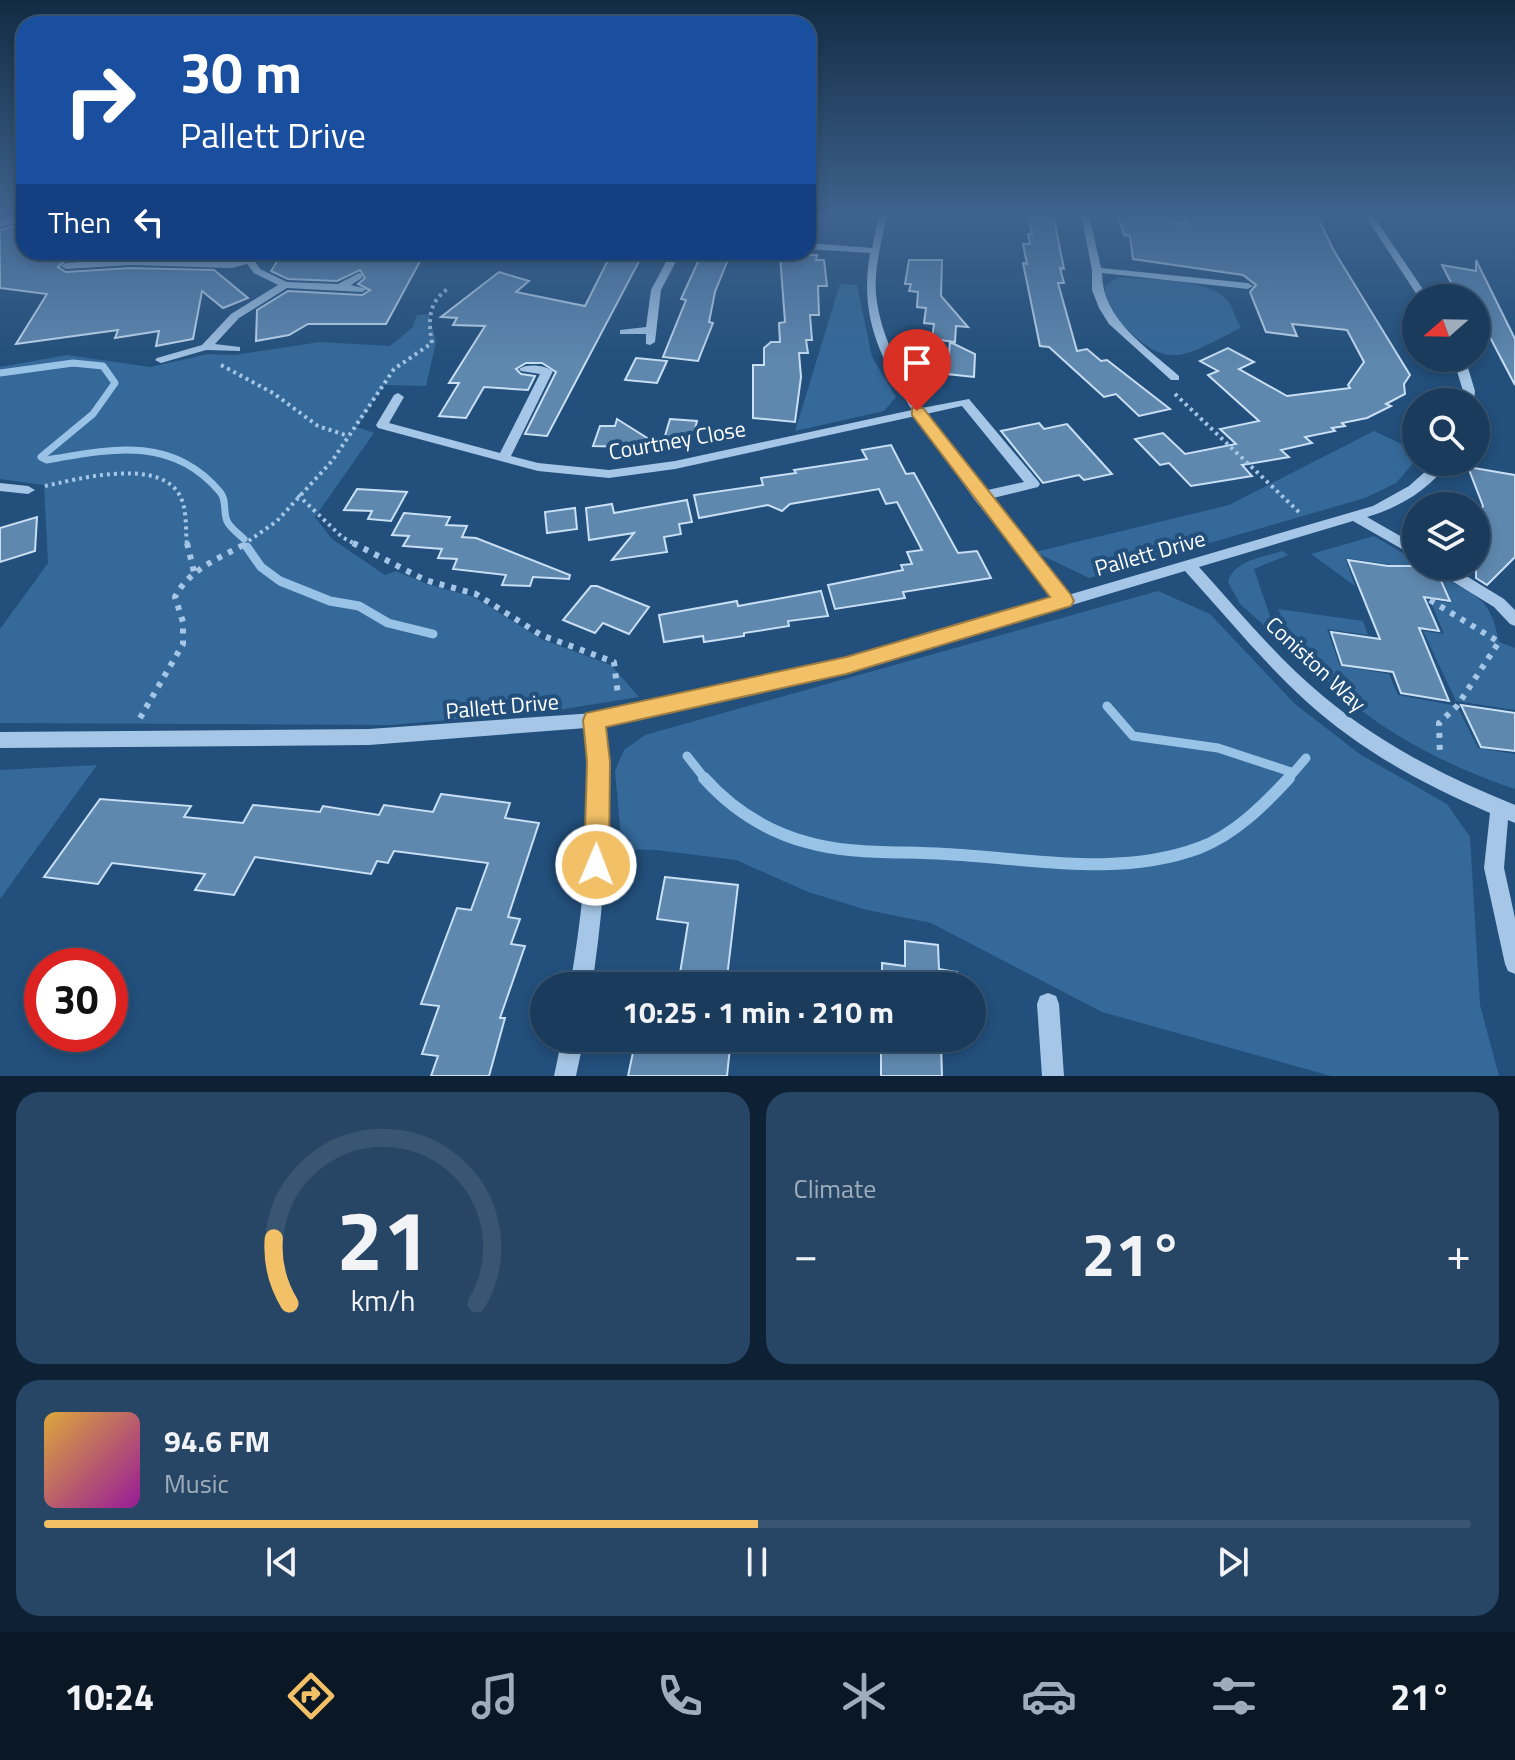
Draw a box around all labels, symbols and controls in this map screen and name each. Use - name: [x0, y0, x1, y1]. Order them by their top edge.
- text: 30 m: [180, 30, 302, 115]
- icon: right: [48, 48, 152, 152]
- text: Pallett Drive: [180, 107, 366, 162]
- text: Then: [48, 199, 111, 245]
- icon: left: [127, 200, 171, 244]
- north arrow: [1402, 284, 1490, 372]
- map controls: [1402, 284, 1490, 580]
- pin: [883, 329, 951, 411]
- icon: arrive: [895, 341, 939, 385]
- button: search: [1402, 388, 1490, 476]
- street label: Courtney Close: [606, 411, 748, 469]
- button: layers: [1402, 492, 1490, 580]
- street label: Pallett Drive: [1091, 521, 1209, 585]
- street label: Coniston Way: [1258, 608, 1374, 720]
- street label: Pallett Drive: [444, 684, 560, 728]
- position arrow: [554, 823, 638, 907]
- speed limit sign: 30: [24, 948, 128, 1052]
- text: 10:25 · 1 min · 210 m: [622, 989, 894, 1035]
- text: Climate: [794, 1169, 876, 1208]
- text: 21: [336, 1176, 429, 1302]
- text: 21°: [1082, 1208, 1183, 1299]
- text: −: [794, 1220, 818, 1287]
- text: +: [1446, 1220, 1471, 1287]
- text: km/h: [350, 1279, 415, 1322]
- text: 94.6 FM: [164, 1418, 270, 1464]
- text: Music: [164, 1464, 229, 1503]
- icon: previous: [260, 1540, 304, 1584]
- icon: pause: [735, 1540, 779, 1584]
- icon: next: [1211, 1540, 1255, 1584]
- icon: directions: [283, 1668, 339, 1724]
- icon: music: [467, 1668, 523, 1724]
- icon: phone: [652, 1668, 708, 1724]
- icon: climate: [836, 1668, 892, 1724]
- icon: car: [1021, 1668, 1077, 1724]
- icon: filters: [1206, 1668, 1262, 1724]
- text: 10:24: [64, 1669, 154, 1724]
- text: 21°: [1390, 1669, 1451, 1724]

